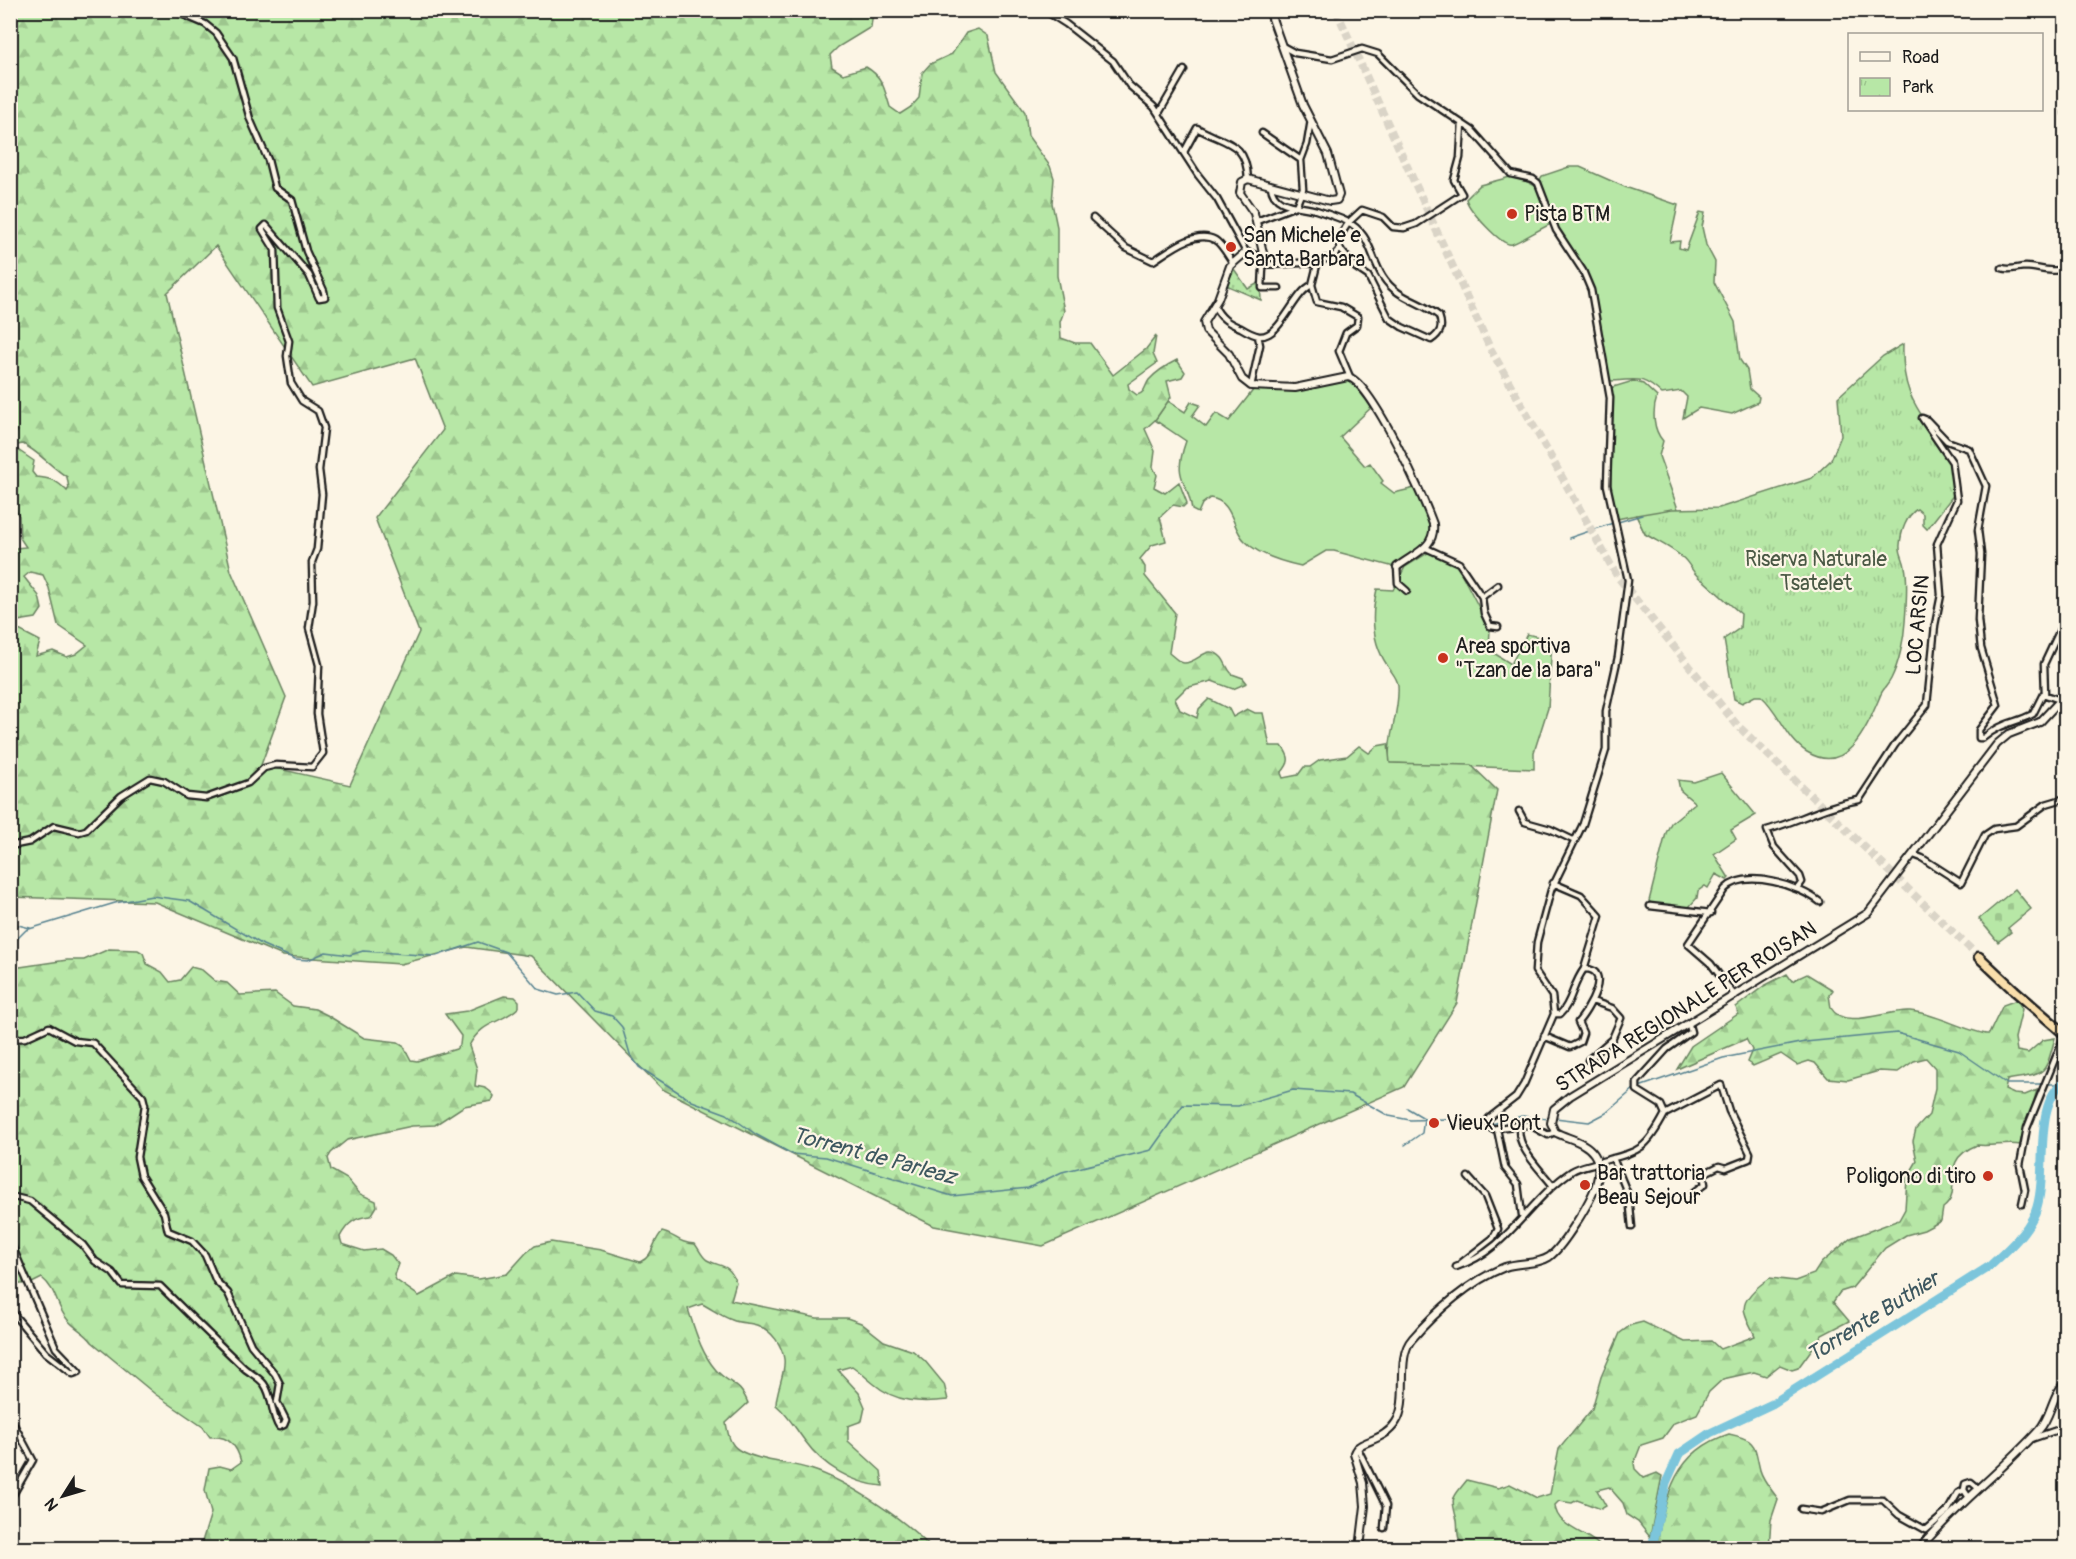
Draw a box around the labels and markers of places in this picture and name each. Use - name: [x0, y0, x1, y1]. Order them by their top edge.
- place label: Pista BTM: [1524, 201, 1610, 228]
- marker: Pista BTM: [1505, 207, 1519, 221]
- place label: San Michele e Santa Barbara: [1243, 222, 1365, 273]
- marker: San Michele e Santa Barbara: [1224, 240, 1238, 254]
- place label: Area sportiva "Tzan de la bara": [1455, 633, 1602, 684]
- marker: Area sportiva "Tzan de la bara": [1436, 651, 1450, 665]
- place label: Vieux Pont: [1446, 1110, 1542, 1137]
- marker: Vieux Pont: [1427, 1116, 1441, 1130]
- place label: Bar trattoria Beau Sejour: [1597, 1160, 1705, 1211]
- place label: Poligono di tiro: [1845, 1163, 1976, 1190]
- marker: Poligono di tiro: [1981, 1169, 1995, 1183]
- marker: Bar trattoria Beau Sejour: [1578, 1178, 1592, 1192]

